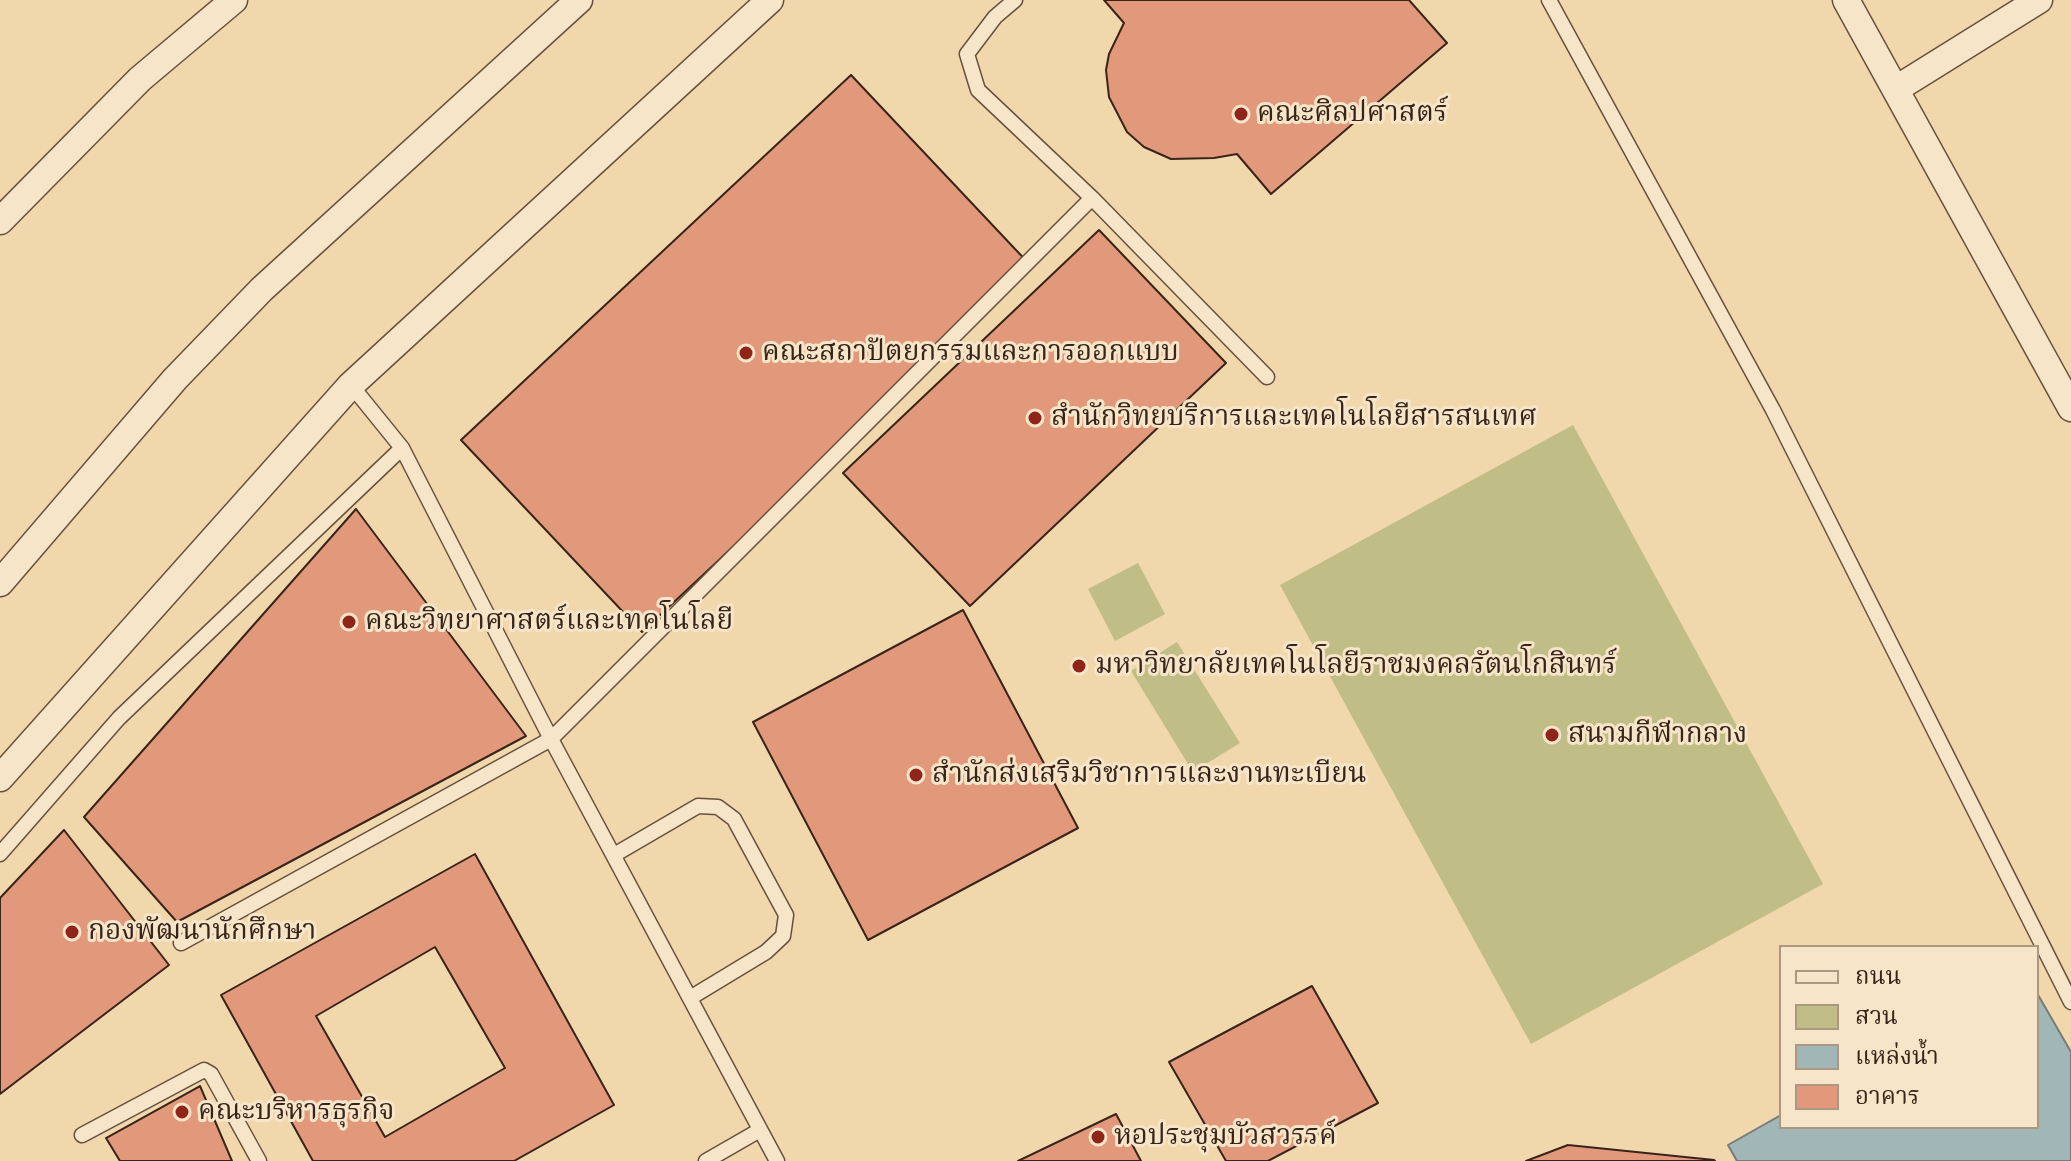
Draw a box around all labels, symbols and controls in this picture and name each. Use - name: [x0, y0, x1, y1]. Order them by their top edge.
- place label: คณะศิลปศาสตร์: [1257, 97, 1448, 131]
- marker: คณะศิลปศาสตร์: [1232, 105, 1250, 123]
- place label: คณะสถาปัตยกรรมและการออกแบบ: [762, 336, 1179, 370]
- marker: คณะสถาปัตยกรรมและการออกแบบ: [737, 344, 755, 362]
- place label: สำนักวิทยบริการและเทคโนโลยีสารสนเทศ: [1051, 401, 1537, 435]
- marker: สำนักวิทยบริการและเทคโนโลยีสารสนเทศ: [1026, 409, 1044, 427]
- place label: คณะวิทยาศาสตร์และเทคโนโลยี: [365, 605, 733, 639]
- marker: คณะวิทยาศาสตร์และเทคโนโลยี: [340, 613, 358, 631]
- place label: มหาวิทยาลัยเทคโนโลยีราชมงคลรัตนโกสินทร์: [1095, 649, 1616, 683]
- marker: มหาวิทยาลัยเทคโนโลยีราชมงคลรัตนโกสินทร์: [1070, 657, 1088, 675]
- place label: สนามกีฬากลาง: [1568, 718, 1747, 752]
- marker: สนามกีฬากลาง: [1543, 726, 1561, 744]
- place label: สำนักส่งเสริมวิชาการและงานทะเบียน: [932, 758, 1367, 792]
- marker: สำนักส่งเสริมวิชาการและงานทะเบียน: [907, 766, 925, 784]
- place label: กองพัฒนานักศึกษา: [88, 915, 316, 949]
- marker: กองพัฒนานักศึกษา: [63, 923, 81, 941]
- legend: [1779, 945, 2039, 1129]
- text: ถนน: [1855, 958, 1901, 993]
- text: สวน: [1855, 998, 1898, 1033]
- text: แหล่งน้ำ: [1855, 1038, 1939, 1073]
- text: อาคาร: [1855, 1078, 1920, 1113]
- place label: คณะบริหารธุรกิจ: [198, 1095, 395, 1129]
- marker: คณะบริหารธุรกิจ: [173, 1103, 191, 1121]
- place label: หอประชุมบัวสวรรค์: [1114, 1120, 1337, 1154]
- marker: หอประชุมบัวสวรรค์: [1089, 1128, 1107, 1146]

